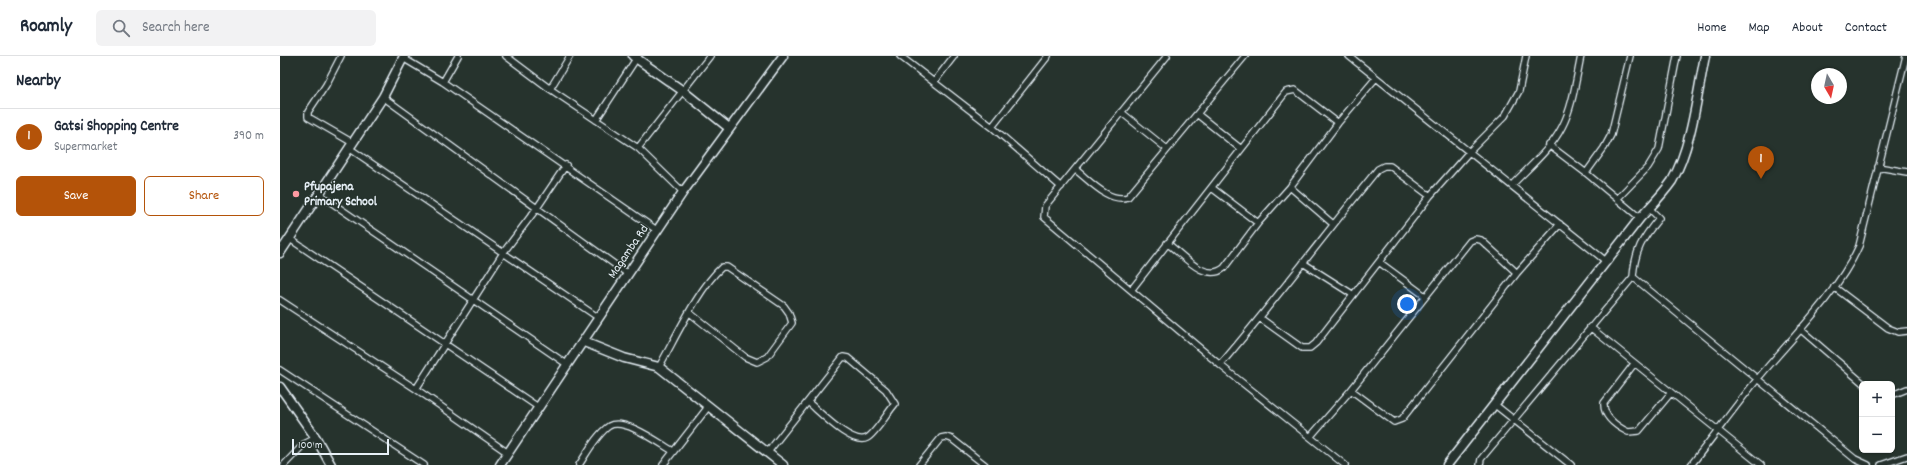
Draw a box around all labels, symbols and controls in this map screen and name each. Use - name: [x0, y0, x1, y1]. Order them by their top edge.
- search box: [96, 10, 376, 46]
- text: Roamly: [20, 14, 72, 41]
- icon: search: [110, 17, 132, 39]
- text: Search here: [142, 17, 210, 39]
- text: Home: [1697, 18, 1726, 38]
- text: Map: [1748, 18, 1770, 38]
- text: About: [1792, 18, 1823, 38]
- text: Contact: [1845, 18, 1887, 38]
- north arrow: [1811, 68, 1847, 104]
- text: Nearby: [16, 70, 60, 94]
- text: Gatsi Shopping Centre: [54, 116, 179, 138]
- text: 1: [28, 127, 30, 146]
- text: 390 m: [233, 127, 264, 146]
- text: Supermarket: [54, 138, 118, 157]
- pin: 1: [1748, 146, 1774, 179]
- button: Save: [16, 176, 136, 216]
- button: Share: [144, 176, 264, 216]
- place label: Pfupajena Primary School: [304, 178, 378, 212]
- marker: Pfupajena Primary School: [291, 189, 301, 199]
- street label: Magamba Rd: [604, 221, 654, 283]
- your location: [1397, 294, 1417, 314]
- map controls: [1859, 381, 1895, 453]
- button: +: [1859, 381, 1895, 417]
- button: −: [1859, 417, 1895, 453]
- scale bar: [292, 437, 389, 456]
- text: 100 m: [298, 438, 322, 454]

